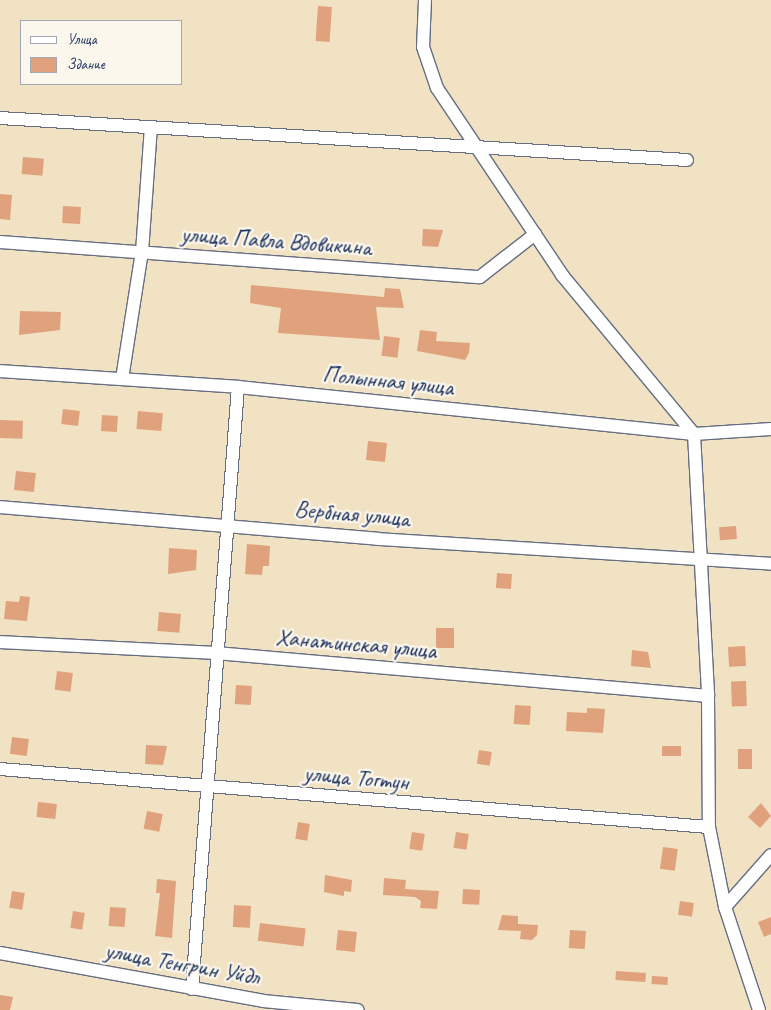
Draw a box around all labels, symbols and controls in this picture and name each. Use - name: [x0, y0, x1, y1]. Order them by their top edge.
- legend: [20, 20, 182, 85]
- text: Улица: [67, 30, 97, 49]
- text: Здание: [67, 55, 105, 74]
- street label: улица Павла Вдовикина: [180, 220, 372, 262]
- street label: Полынная улица: [320, 360, 456, 402]
- street label: Вербная улица: [293, 495, 411, 533]
- street label: Ханатинская улица: [274, 623, 438, 665]
- street label: улица Тогтун: [301, 759, 411, 797]
- street label: улица Тенгрин Уйдл: [103, 936, 261, 992]

